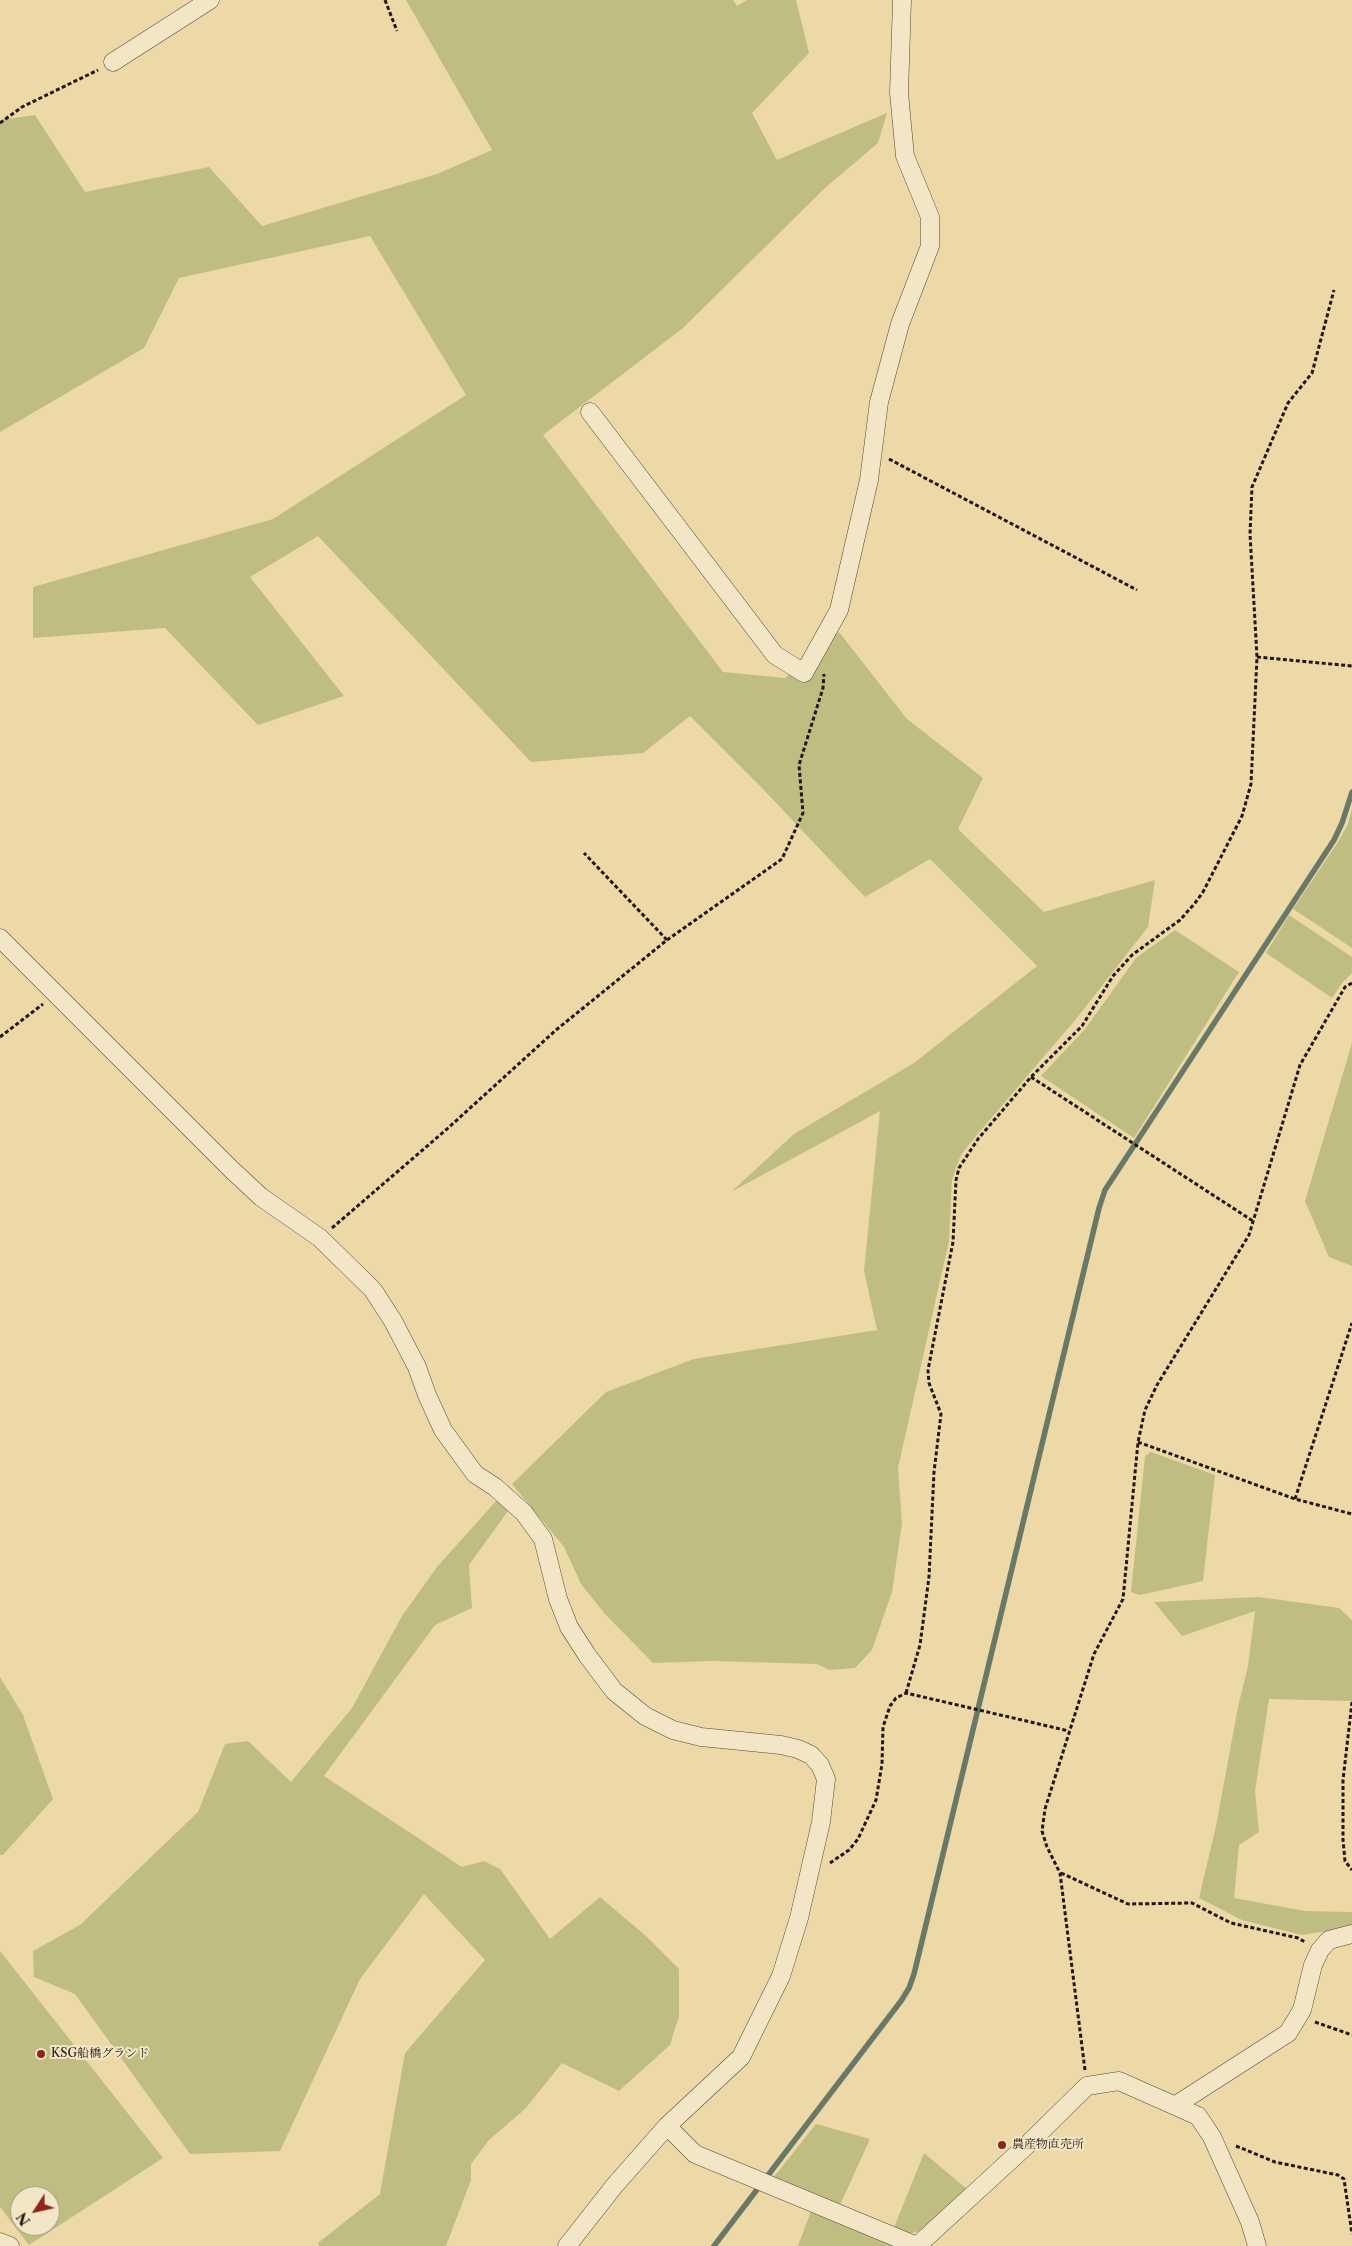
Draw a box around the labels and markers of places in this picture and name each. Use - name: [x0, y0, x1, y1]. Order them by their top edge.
- place label: KSG船橋グランド: [51, 2047, 149, 2061]
- marker: KSG船橋グランド: [35, 2048, 47, 2060]
- place label: 農産物直売所: [1012, 2138, 1084, 2152]
- marker: 農産物直売所: [996, 2139, 1008, 2151]

